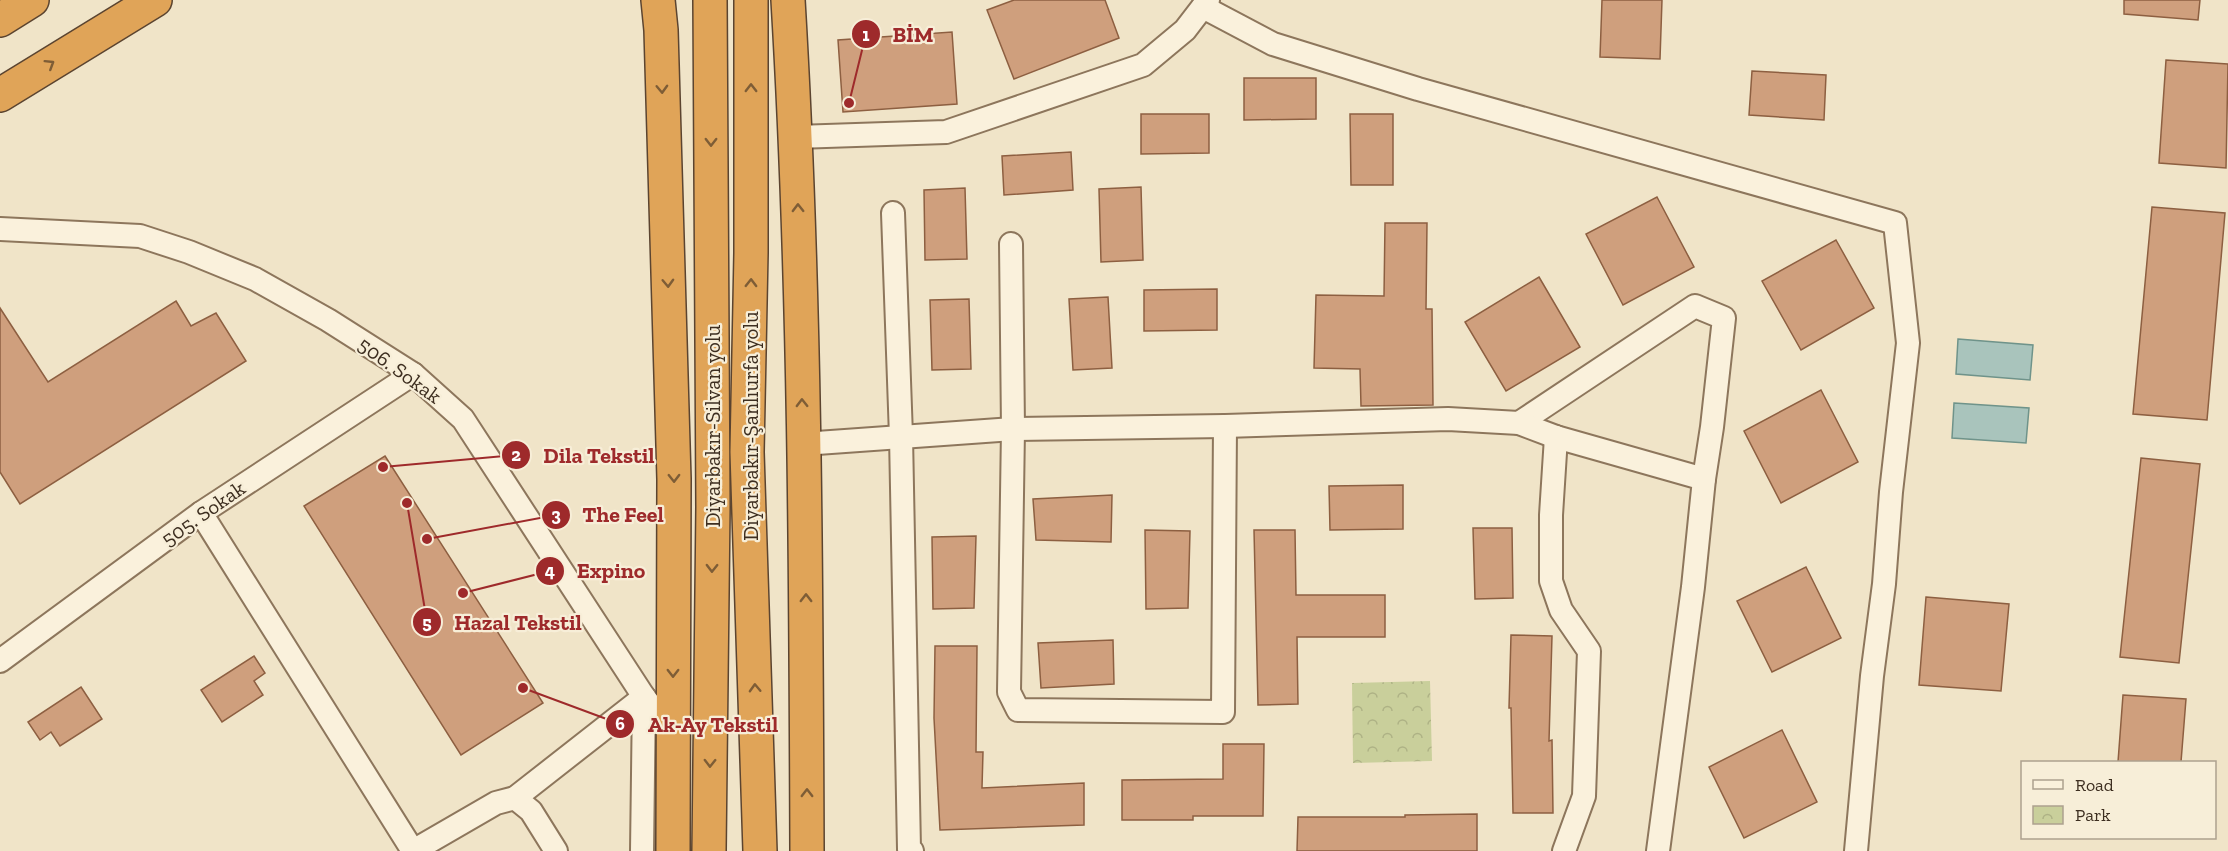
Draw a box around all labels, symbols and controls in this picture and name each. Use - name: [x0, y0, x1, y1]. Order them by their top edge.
- callout: BİM: [851, 14, 946, 54]
- text: BİM: [892, 21, 934, 48]
- text: 1: [862, 24, 870, 46]
- one-way arrow: [44, 60, 54, 72]
- one-way arrow: [745, 83, 757, 92]
- one-way arrow: [656, 84, 669, 93]
- one-way arrow: [705, 138, 717, 147]
- one-way arrow: [792, 203, 804, 212]
- one-way arrow: [744, 278, 757, 287]
- one-way arrow: [662, 279, 674, 288]
- street label: Diyarbakır-Şanlıurfa yolu: [738, 311, 763, 541]
- street label: Diyarbakır-Silvan yolu: [700, 325, 725, 527]
- street label: 506. Sokak: [353, 331, 447, 409]
- one-way arrow: [796, 398, 809, 407]
- callout: Dila Tekstil: [501, 435, 666, 475]
- text: Dila Tekstil: [543, 442, 655, 469]
- text: 2: [511, 444, 521, 466]
- one-way arrow: [668, 474, 680, 483]
- street label: 505. Sokak: [156, 475, 250, 551]
- callout: The Feel: [541, 495, 676, 535]
- text: The Feel: [582, 501, 664, 528]
- text: 3: [551, 504, 561, 526]
- callout: Expino: [535, 551, 658, 591]
- text: Expino: [577, 557, 646, 584]
- text: 4: [545, 560, 555, 582]
- one-way arrow: [706, 564, 719, 573]
- one-way arrow: [800, 593, 812, 602]
- callout: Hazal Tekstil: [412, 602, 594, 642]
- text: Hazal Tekstil: [454, 609, 582, 636]
- text: 5: [422, 612, 432, 634]
- one-way arrow: [667, 669, 679, 678]
- one-way arrow: [748, 683, 761, 692]
- callout: Ak-Ay Tekstil: [605, 704, 790, 744]
- text: Ak-Ay Tekstil: [648, 711, 778, 738]
- text: 6: [615, 713, 625, 735]
- one-way arrow: [704, 759, 716, 768]
- legend: [2021, 761, 2216, 839]
- text: Road: [2075, 774, 2114, 796]
- one-way arrow: [801, 788, 813, 797]
- text: Park: [2075, 804, 2111, 826]

